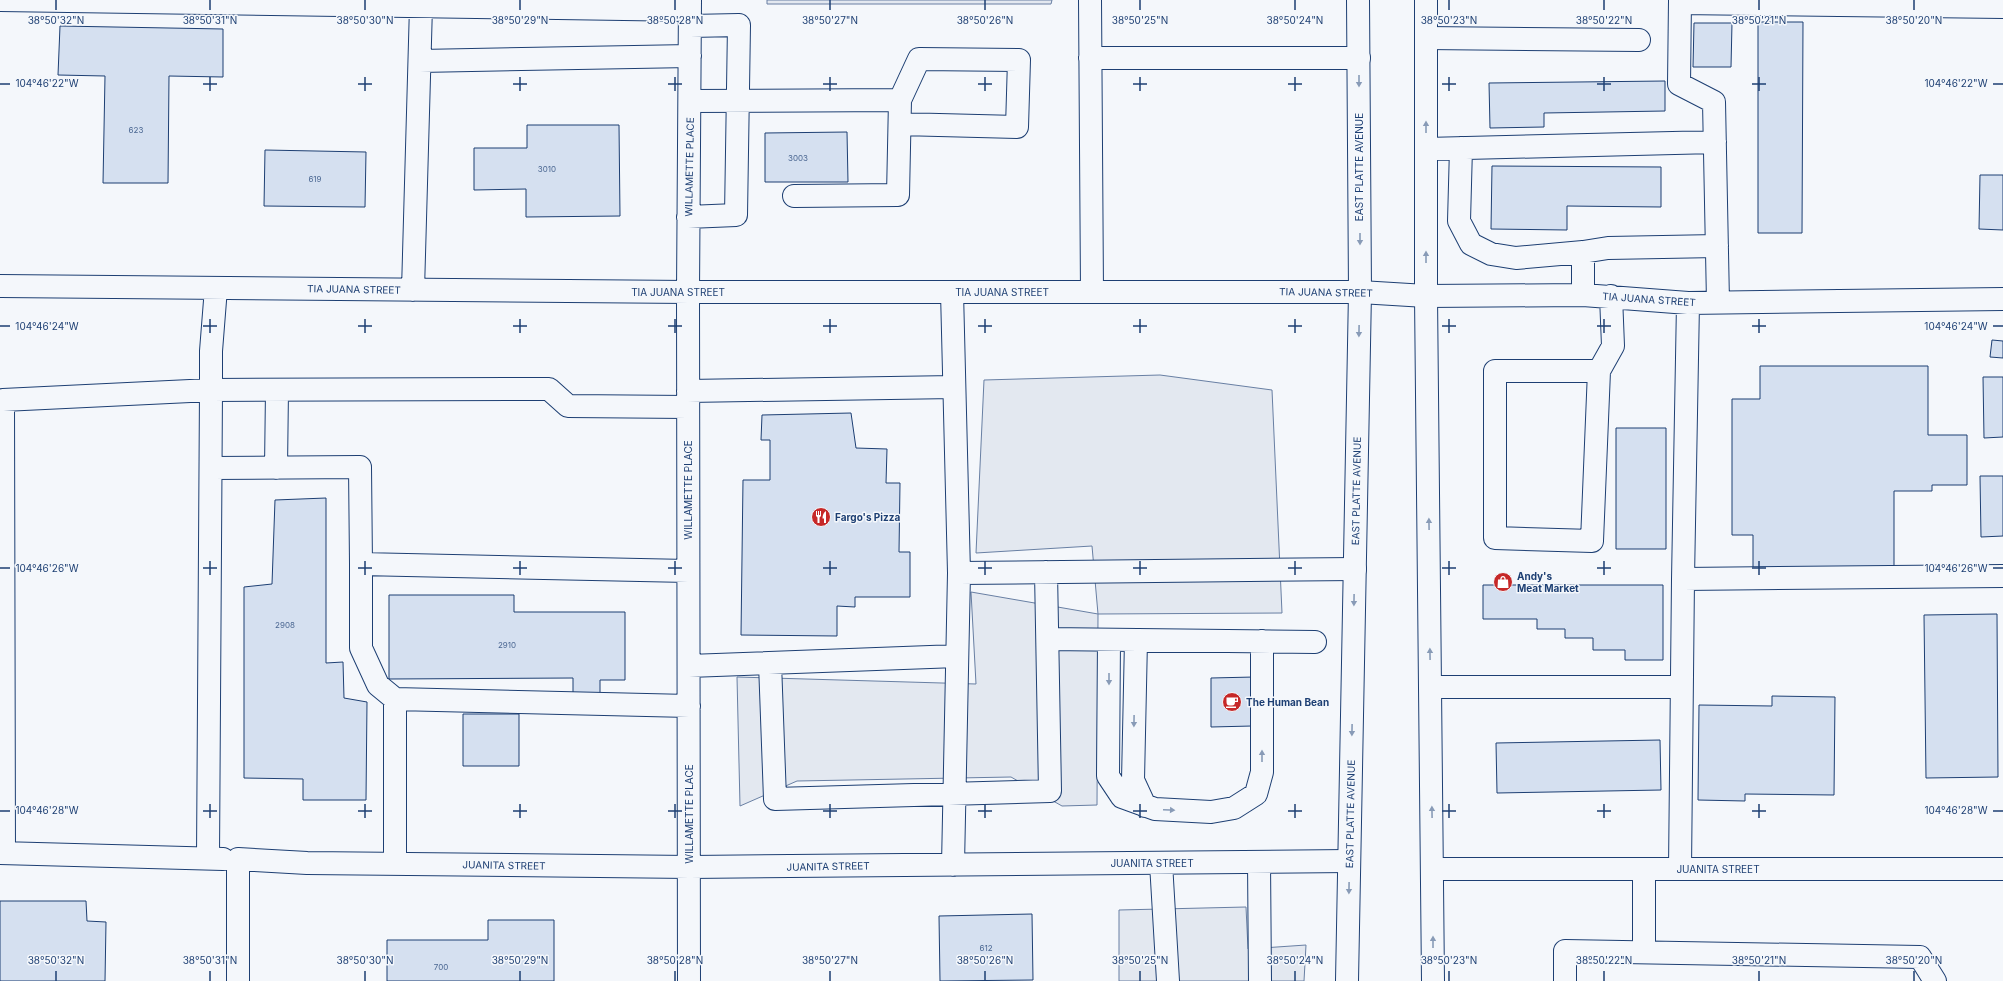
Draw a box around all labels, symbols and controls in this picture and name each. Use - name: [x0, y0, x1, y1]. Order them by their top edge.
- text: 38°50'32"N: [28, 14, 84, 26]
- text: 38°50'31"N: [183, 14, 237, 26]
- text: 38°50'30"N: [337, 14, 393, 26]
- text: 38°50'29"N: [492, 14, 548, 26]
- text: 38°50'28"N: [647, 14, 703, 26]
- text: 38°50'27"N: [802, 14, 858, 26]
- text: 38°50'26"N: [957, 14, 1013, 26]
- text: 38°50'25"N: [1112, 14, 1168, 26]
- text: 38°50'24"N: [1267, 14, 1323, 26]
- text: 38°50'23"N: [1421, 14, 1477, 26]
- text: 38°50'22"N: [1576, 14, 1632, 26]
- text: 38°50'21"N: [1732, 14, 1786, 26]
- text: 38°50'20"N: [1886, 14, 1942, 26]
- one-way arrow: [1356, 75, 1362, 88]
- text: 104°46'22"W: [15, 77, 79, 89]
- text: 104°46'22"W: [1924, 77, 1988, 89]
- street label: EAST PLATTE AVENUE: [1353, 113, 1365, 221]
- street label: WILLAMETTE PLACE: [682, 117, 696, 217]
- one-way arrow: [1423, 120, 1429, 133]
- house number: 623: [129, 125, 143, 135]
- house number: 3003: [788, 153, 808, 163]
- house number: 3010: [538, 164, 556, 174]
- house number: 619: [308, 174, 322, 184]
- one-way arrow: [1356, 233, 1363, 245]
- one-way arrow: [1423, 250, 1429, 263]
- street label: TIA JUANA STREET: [307, 282, 401, 296]
- street label: TIA JUANA STREET: [1279, 285, 1373, 299]
- street label: TIA JUANA STREET: [631, 286, 725, 298]
- street label: TIA JUANA STREET: [955, 286, 1049, 298]
- street label: TIA JUANA STREET: [1602, 290, 1696, 308]
- text: 104°46'24"W: [15, 320, 79, 332]
- text: 104°46'24"W: [1924, 320, 1988, 332]
- one-way arrow: [1356, 325, 1362, 338]
- street label: EAST PLATTE AVENUE: [1349, 437, 1363, 545]
- street label: WILLAMETTE PLACE: [682, 440, 694, 540]
- restaurant icon: Fargo's Pizza: [810, 506, 832, 528]
- place label: Fargo's Pizza: [835, 511, 901, 524]
- one-way arrow: [1426, 517, 1432, 530]
- text: 104°46'26"W: [15, 562, 79, 574]
- text: 104°46'26"W: [1924, 562, 1988, 574]
- place label: Andy's Meat Market: [1517, 570, 1579, 594]
- shop icon: Andy's Meat Market: [1492, 571, 1514, 593]
- one-way arrow: [1351, 594, 1357, 607]
- house number: 2908: [275, 620, 295, 630]
- house number: 2910: [498, 640, 516, 650]
- one-way arrow: [1427, 647, 1433, 660]
- one-way arrow: [1106, 673, 1112, 686]
- cafe icon: The Human Bean: [1221, 691, 1243, 713]
- place label: The Human Bean: [1246, 696, 1329, 708]
- one-way arrow: [1131, 715, 1137, 728]
- one-way arrow: [1349, 724, 1355, 737]
- one-way arrow: [1259, 749, 1265, 762]
- street label: EAST PLATTE AVENUE: [1343, 760, 1357, 868]
- street label: WILLAMETTE PLACE: [683, 764, 695, 864]
- text: 104°46'28"W: [15, 804, 79, 816]
- text: 104°46'28"W: [1924, 804, 1988, 816]
- one-way arrow: [1429, 805, 1435, 818]
- one-way arrow: [1163, 807, 1176, 813]
- street label: JUANITA STREET: [1110, 857, 1194, 869]
- street label: JUANITA STREET: [462, 858, 546, 872]
- street label: JUANITA STREET: [786, 859, 870, 873]
- street label: JUANITA STREET: [1676, 863, 1760, 875]
- one-way arrow: [1346, 882, 1352, 895]
- one-way arrow: [1430, 935, 1436, 948]
- house number: 612: [979, 943, 993, 953]
- text: 38°50'32"N: [28, 954, 84, 966]
- text: 38°50'31"N: [183, 954, 237, 966]
- text: 38°50'30"N: [337, 954, 393, 966]
- text: 38°50'29"N: [492, 954, 548, 966]
- text: 38°50'28"N: [647, 954, 703, 966]
- text: 38°50'27"N: [802, 954, 858, 966]
- text: 38°50'26"N: [957, 954, 1013, 966]
- text: 38°50'25"N: [1112, 954, 1168, 966]
- text: 38°50'24"N: [1267, 954, 1323, 966]
- text: 38°50'23"N: [1421, 954, 1477, 966]
- text: 38°50'22"N: [1576, 954, 1632, 966]
- text: 38°50'21"N: [1732, 954, 1786, 966]
- text: 38°50'20"N: [1886, 954, 1942, 966]
- house number: 700: [434, 962, 448, 972]

